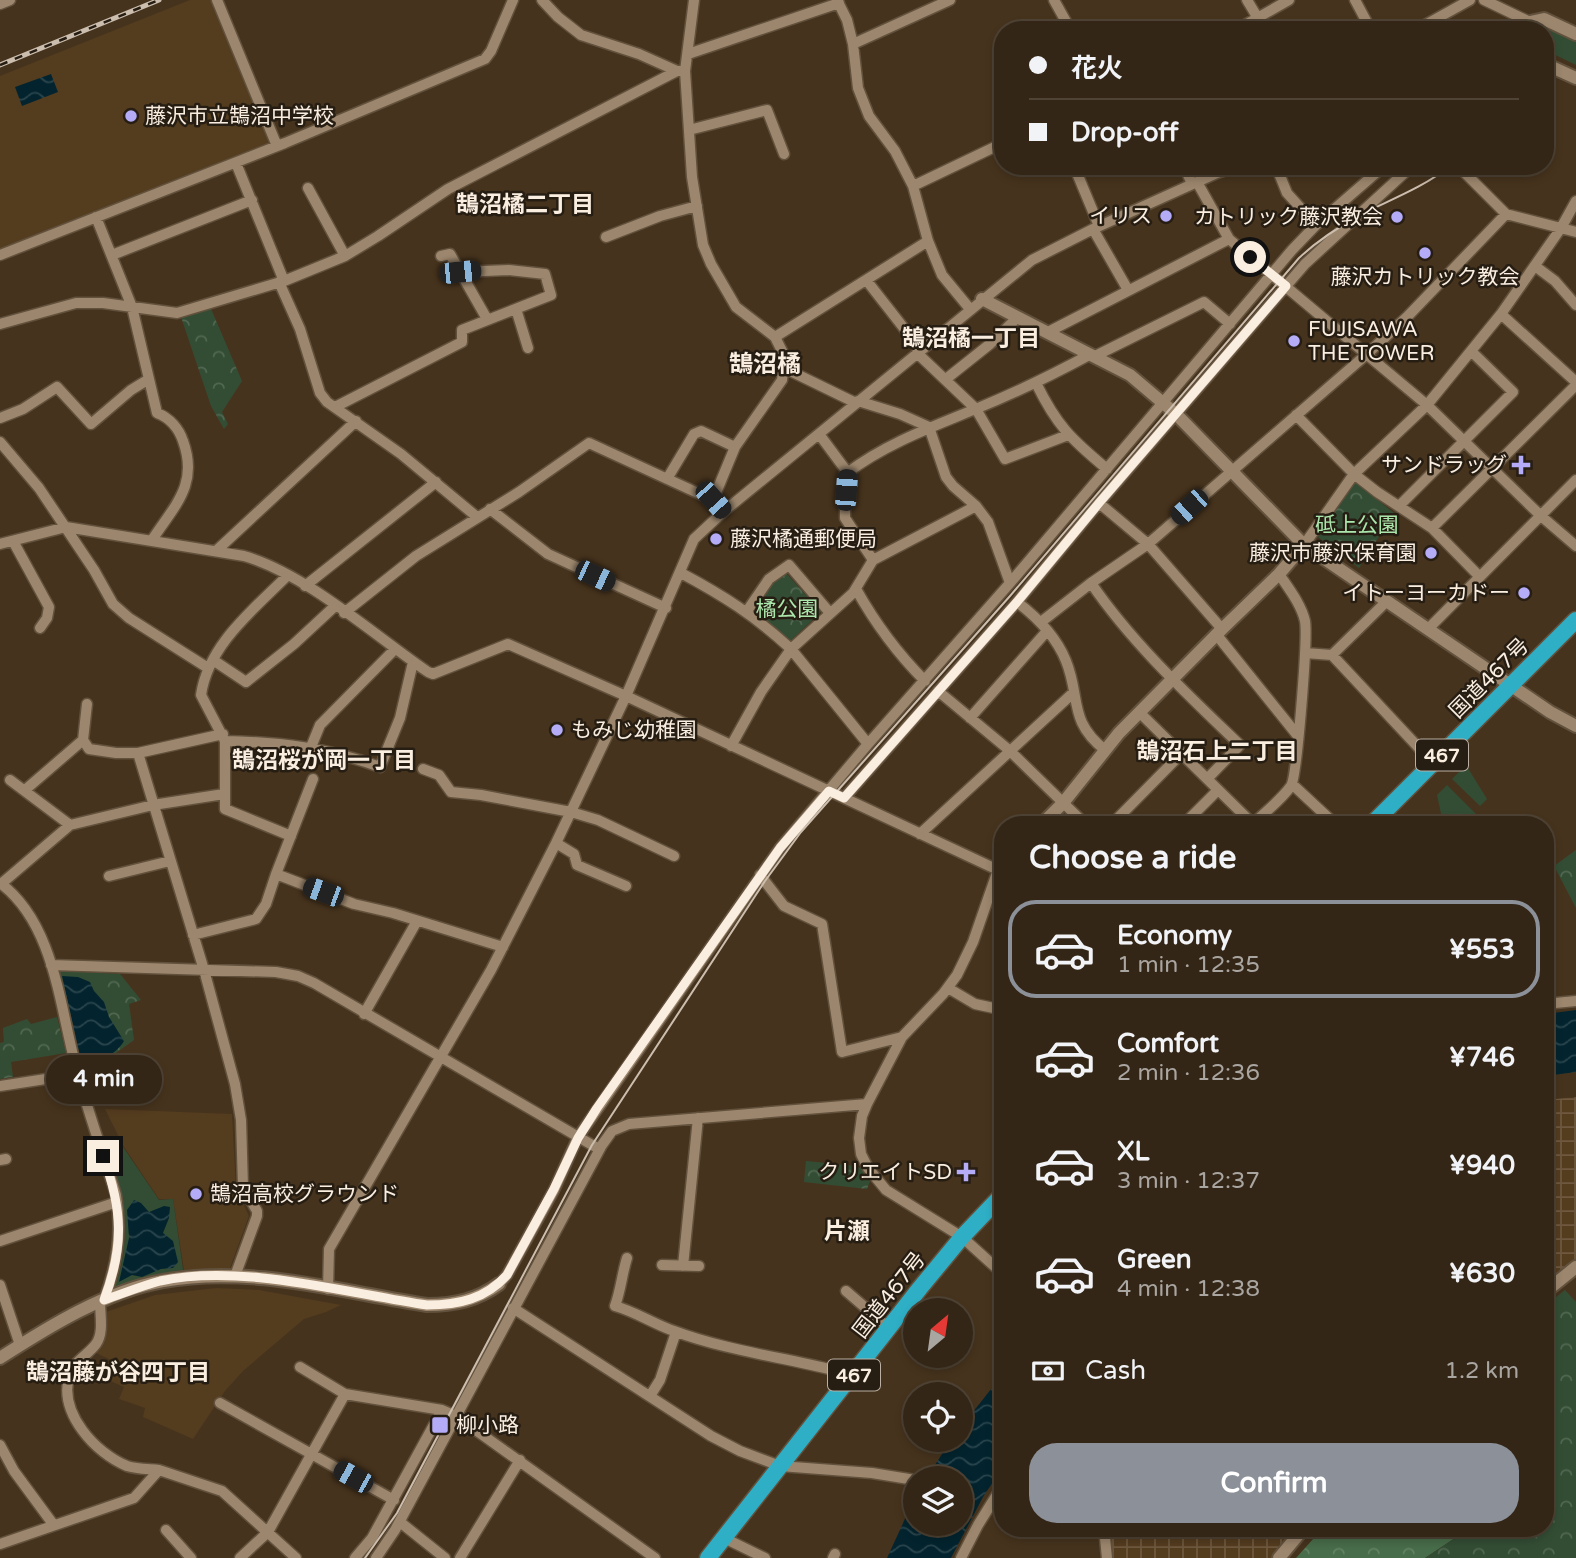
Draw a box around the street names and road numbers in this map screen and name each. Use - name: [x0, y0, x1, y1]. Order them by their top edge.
- street label: 国道467号: [1444, 633, 1534, 723]
- road number: 467: [1416, 740, 1468, 770]
- street label: 国道467号: [848, 1247, 931, 1343]
- road number: 467: [828, 1359, 880, 1390]

